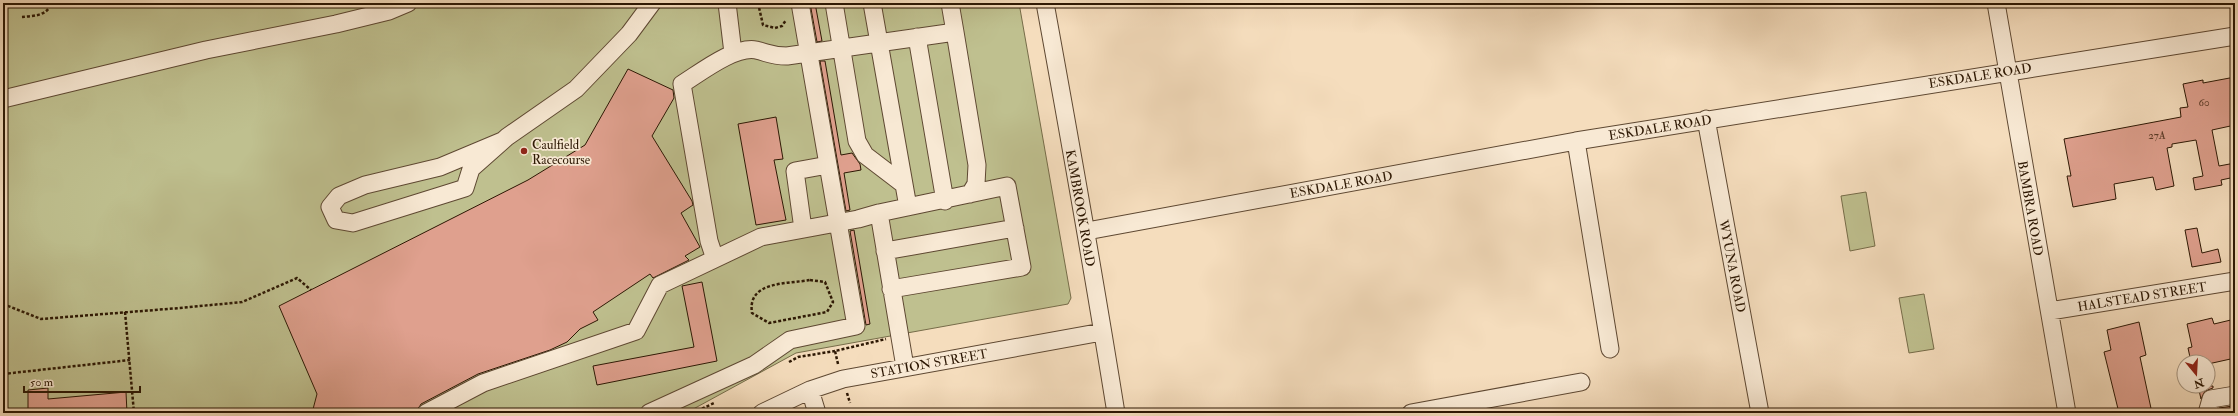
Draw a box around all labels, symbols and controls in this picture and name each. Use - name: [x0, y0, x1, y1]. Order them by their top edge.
- street label: ESKDALE ROAD: [1927, 60, 2033, 92]
- house number: 60: [2198, 96, 2210, 109]
- street label: ESKDALE ROAD: [1607, 112, 1713, 144]
- house number: 27A: [2148, 129, 2166, 142]
- place label: Caulfield Racecourse: [532, 137, 591, 168]
- marker: Caulfield Racecourse: [519, 146, 529, 156]
- street label: KAMBROOK ROAD: [1062, 148, 1098, 268]
- street label: BAMBRA ROAD: [2014, 159, 2046, 257]
- street label: ESKDALE ROAD: [1288, 168, 1394, 202]
- street label: WYUNA ROAD: [1715, 217, 1749, 314]
- street label: HALSTEAD STREET: [2076, 279, 2208, 315]
- street label: STATION STREET: [869, 346, 989, 382]
- north arrow: [2176, 354, 2216, 394]
- scale bar: [24, 368, 140, 394]
- text: 50 m: [30, 375, 54, 390]
- text: N: [2191, 375, 2207, 391]

